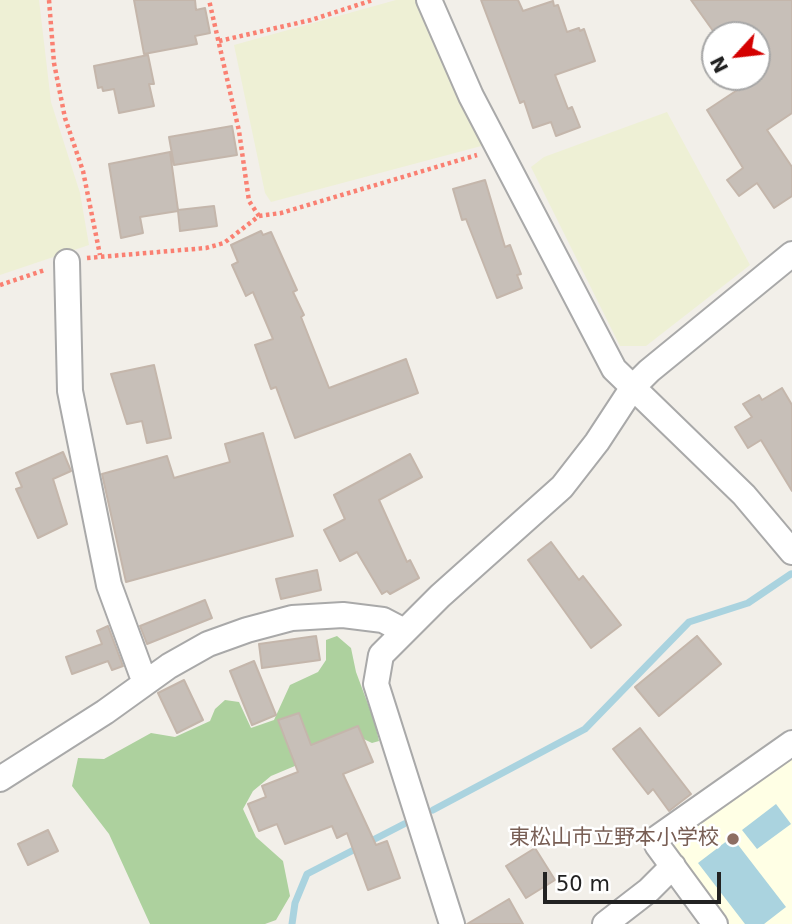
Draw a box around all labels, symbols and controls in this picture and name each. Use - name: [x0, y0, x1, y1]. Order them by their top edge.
- north arrow: [701, 21, 771, 91]
- text: N: [706, 53, 732, 77]
- place label: 東松山市立野本小学校: [509, 826, 719, 852]
- marker: 東松山市立野本小学校: [725, 831, 741, 847]
- scale bar: [547, 858, 726, 902]
- text: 50 m: [556, 872, 610, 896]

